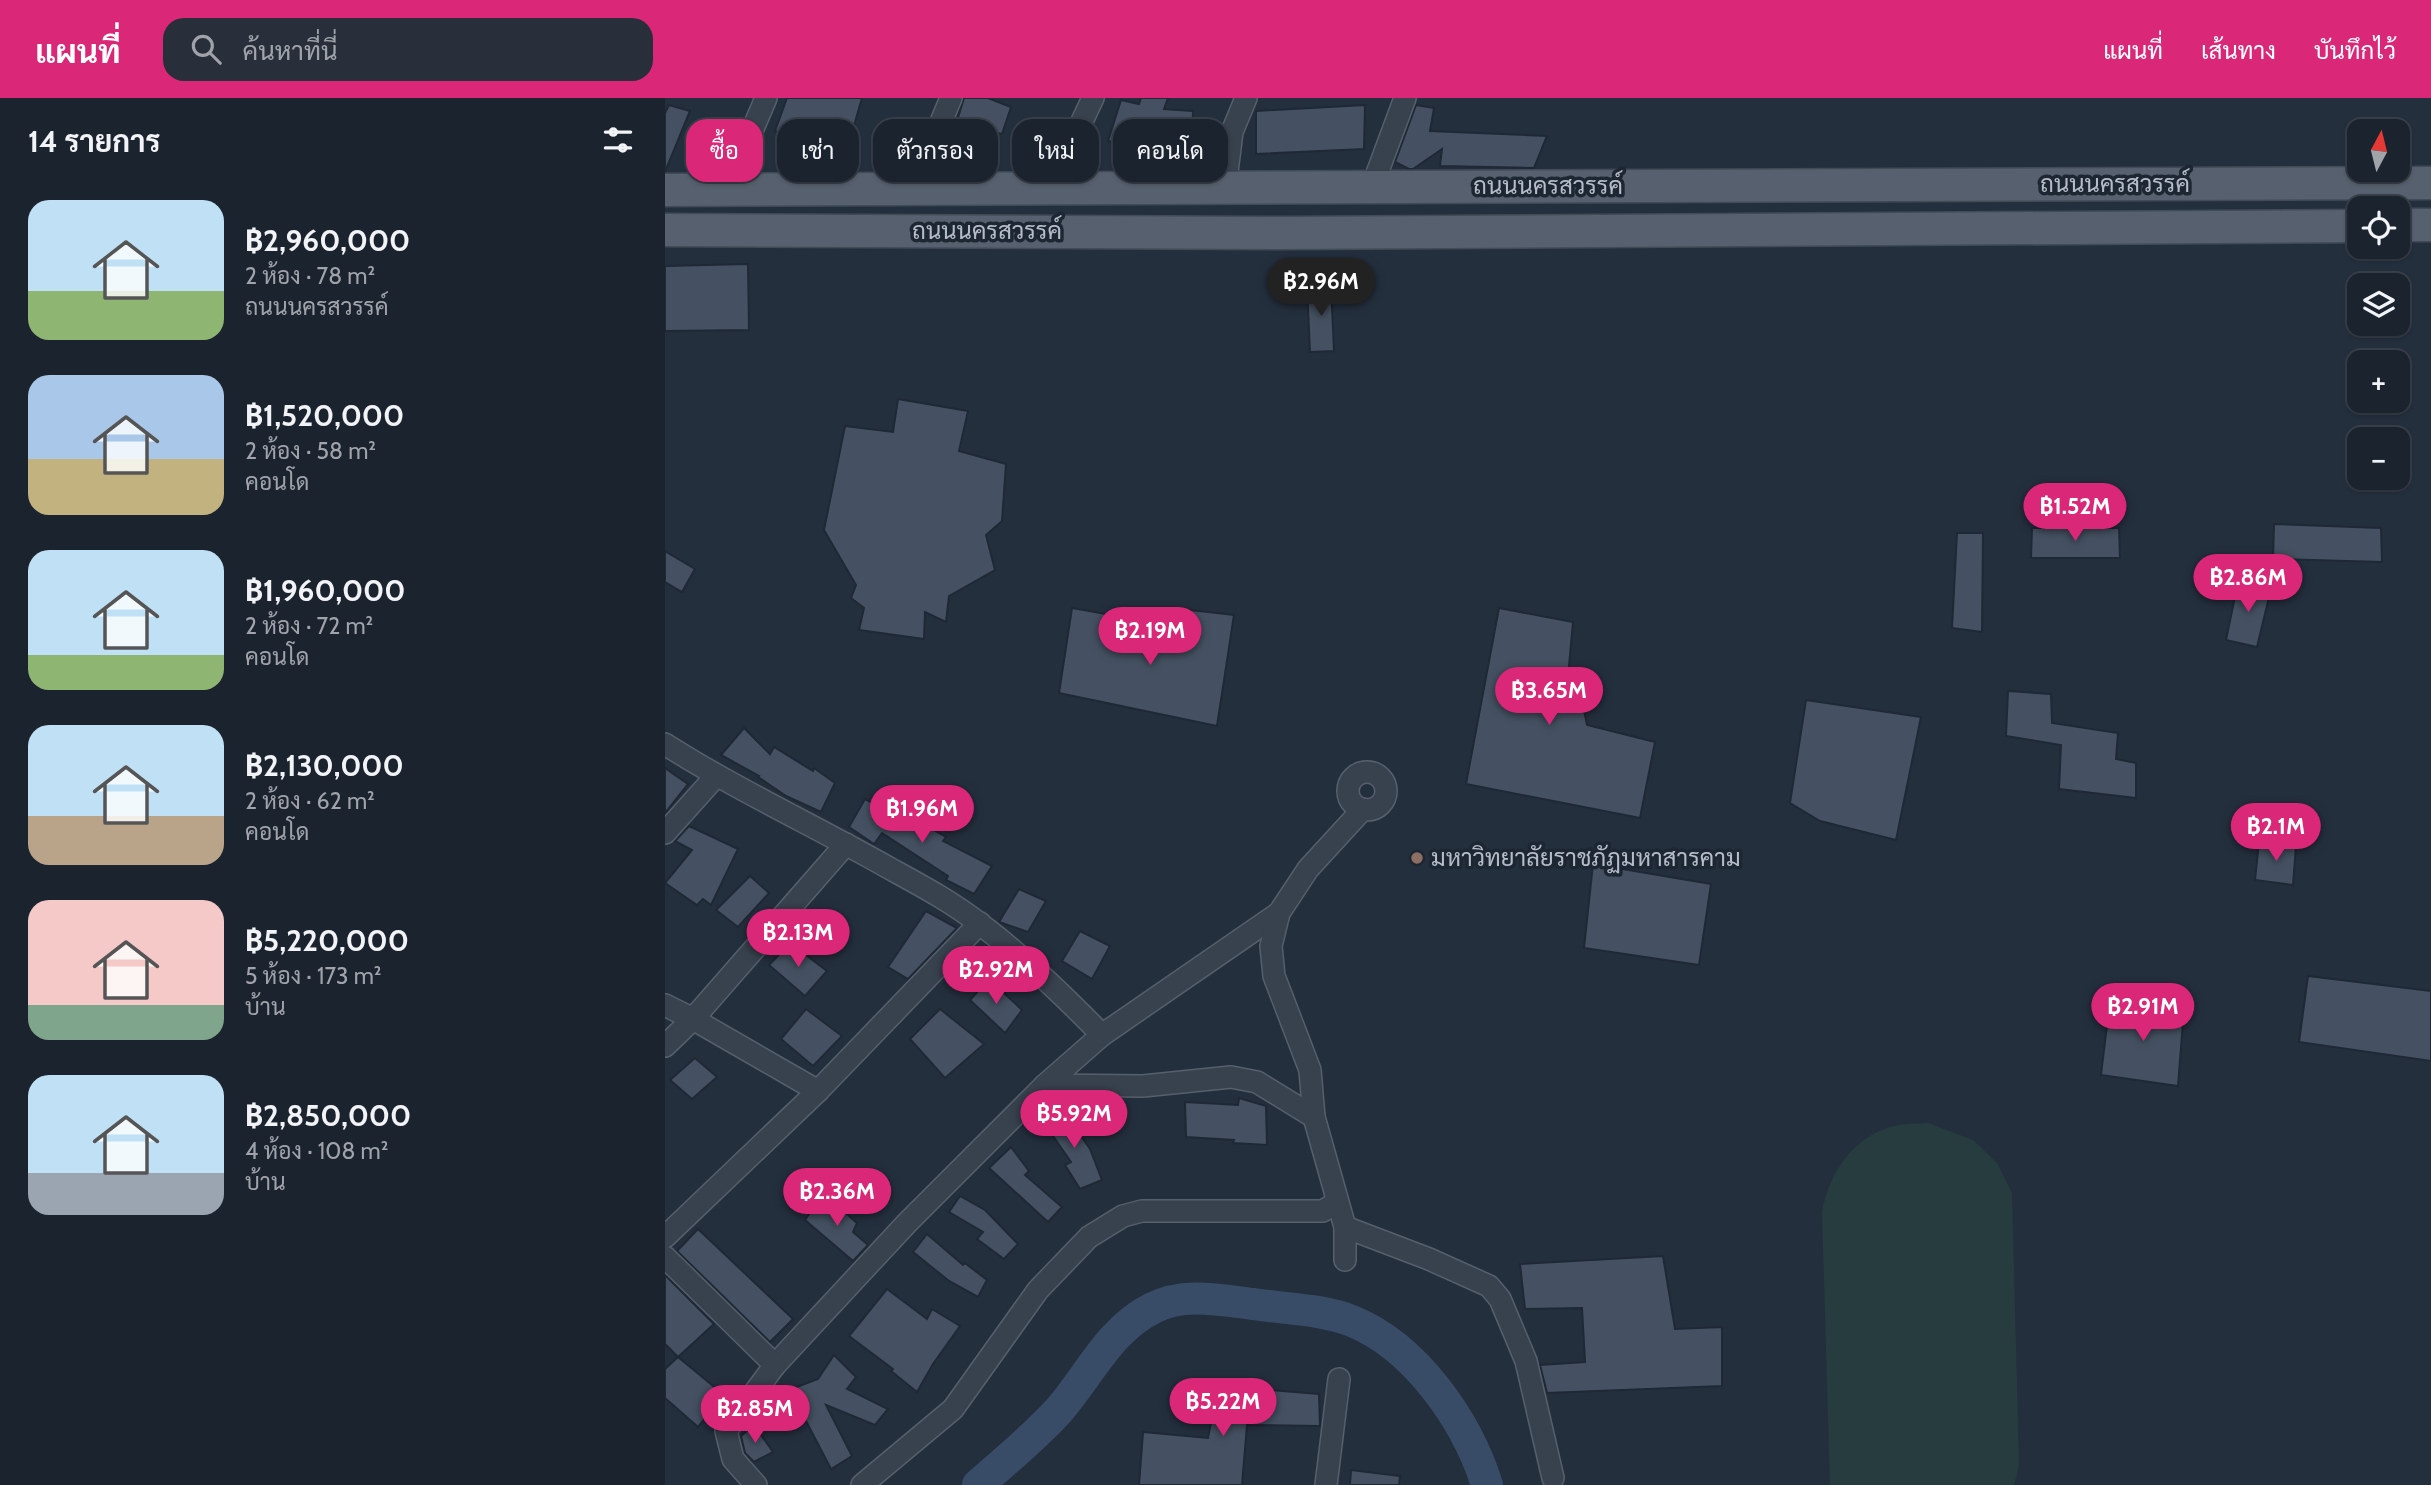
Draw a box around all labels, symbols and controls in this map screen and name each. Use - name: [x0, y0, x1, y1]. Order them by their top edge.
- search box: [163, 18, 653, 81]
- icon: search: [187, 30, 225, 68]
- text: แผนที่: [35, 31, 121, 71]
- text: ค้นหาที่นี่: [243, 35, 338, 67]
- text: แผนที่: [2103, 36, 2163, 65]
- text: เส้นทาง: [2201, 36, 2276, 65]
- text: บันทึกไว้: [2314, 36, 2396, 65]
- chip: ซื้อ: [686, 119, 763, 182]
- chip: เช่า: [777, 119, 859, 182]
- chip: ตัวกรอง: [873, 119, 998, 182]
- chip: ใหม่: [1012, 119, 1099, 182]
- chip: คอนโด: [1113, 119, 1228, 182]
- north arrow: [2347, 119, 2410, 182]
- map controls: [2347, 119, 2410, 490]
- icon: filters: [599, 121, 637, 159]
- text: 14 รายการ: [28, 123, 160, 160]
- street label: ถนนนครสวรรค์: [2040, 168, 2190, 198]
- street label: ถนนนครสวรรค์: [1473, 170, 1623, 200]
- button: locate: [2347, 196, 2410, 259]
- street label: ถนนนครสวรรค์: [912, 215, 1062, 245]
- text: ฿2,960,000: [245, 222, 410, 259]
- icon: home: [84, 228, 168, 312]
- pin: ฿2.96M: [1264, 258, 1378, 318]
- text: 2 ห้อง · 78 m²: [245, 262, 375, 290]
- text: ฿2.96M: [1283, 267, 1359, 295]
- button: layers: [2347, 273, 2410, 336]
- text: ถนนนครสวรรค์: [245, 293, 389, 321]
- button: +: [2347, 350, 2410, 413]
- text: ฿1,520,000: [245, 397, 404, 434]
- icon: home: [84, 403, 168, 487]
- button: −: [2347, 427, 2410, 490]
- text: 2 ห้อง · 58 m²: [245, 437, 376, 465]
- text: คอนโด: [245, 468, 309, 496]
- pin: ฿1.52M: [2018, 484, 2132, 543]
- text: ฿1.52M: [2039, 492, 2111, 520]
- pin: ฿2.86M: [2191, 554, 2305, 614]
- text: ฿2.86M: [2209, 563, 2287, 591]
- text: ฿1,960,000: [245, 572, 405, 609]
- icon: home: [84, 578, 168, 662]
- pin: ฿2.19M: [1093, 608, 1207, 667]
- text: 2 ห้อง · 72 m²: [245, 612, 373, 640]
- text: ฿2.19M: [1114, 616, 1186, 644]
- text: คอนโด: [245, 643, 309, 671]
- pin: ฿3.65M: [1492, 668, 1606, 727]
- text: ฿3.65M: [1511, 676, 1587, 704]
- text: ฿2,130,000: [245, 747, 404, 784]
- icon: home: [84, 753, 168, 837]
- pin: ฿1.96M: [865, 786, 979, 845]
- text: 2 ห้อง · 62 m²: [245, 787, 375, 815]
- text: ฿1.96M: [886, 794, 958, 822]
- pin: ฿2.1M: [2227, 804, 2325, 863]
- text: ฿2.1M: [2247, 812, 2305, 840]
- text: คอนโด: [245, 818, 309, 846]
- place label: มหาวิทยาลัยราชภัฏมหาสารคาม: [1431, 843, 1741, 874]
- marker: มหาวิทยาลัยราชภัฏมหาสารคาม: [1409, 850, 1425, 866]
- pin: ฿2.13M: [741, 910, 855, 969]
- text: ฿2.13M: [763, 918, 833, 946]
- text: ฿5,220,000: [245, 922, 409, 959]
- icon: home: [84, 928, 168, 1012]
- pin: ฿2.92M: [939, 946, 1053, 1006]
- text: ฿2.92M: [958, 955, 1034, 983]
- text: 5 ห้อง · 173 m²: [245, 962, 382, 990]
- pin: ฿2.91M: [2086, 984, 2200, 1043]
- text: ฿2.91M: [2107, 992, 2179, 1020]
- text: บ้าน: [245, 993, 286, 1021]
- pin: ฿5.92M: [1017, 1090, 1131, 1150]
- text: ฿2,850,000: [245, 1097, 411, 1134]
- text: ฿5.92M: [1036, 1099, 1112, 1127]
- icon: home: [84, 1103, 168, 1187]
- text: 4 ห้อง · 108 m²: [245, 1137, 388, 1165]
- text: บ้าน: [245, 1168, 286, 1196]
- pin: ฿2.36M: [780, 1168, 894, 1228]
- text: ฿2.36M: [799, 1177, 875, 1205]
- pin: ฿5.22M: [1166, 1378, 1280, 1438]
- pin: ฿2.85M: [698, 1386, 812, 1445]
- text: ฿5.22M: [1186, 1387, 1260, 1415]
- text: ฿2.85M: [717, 1394, 793, 1422]

